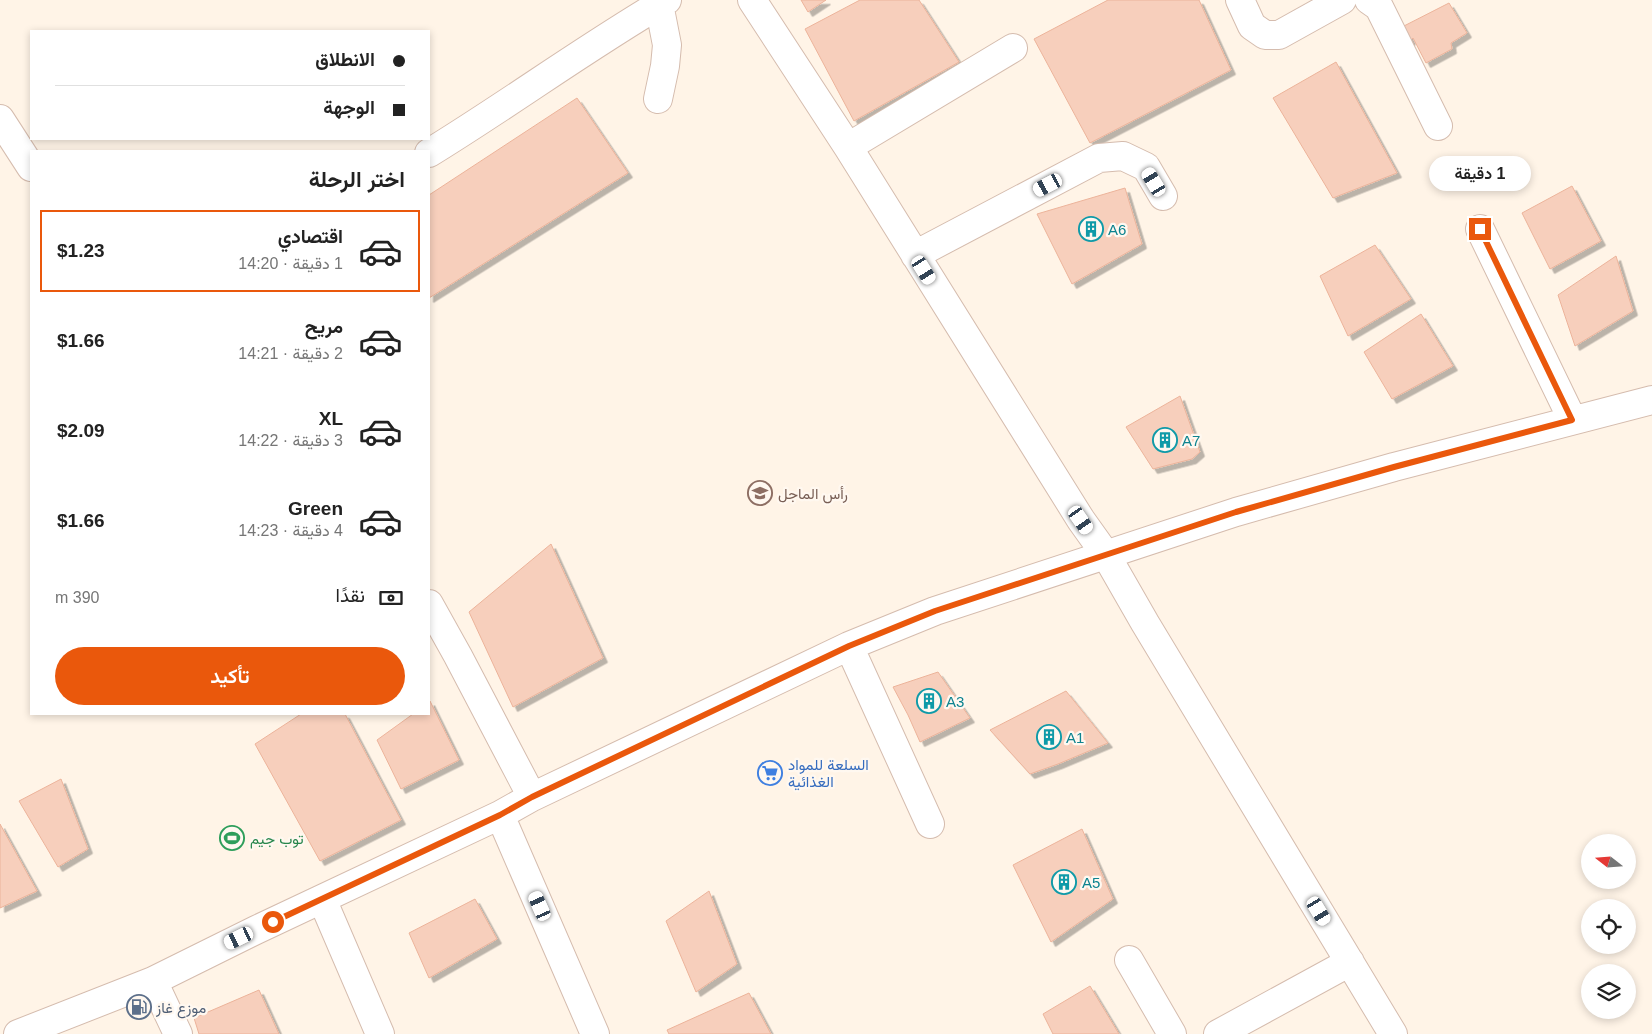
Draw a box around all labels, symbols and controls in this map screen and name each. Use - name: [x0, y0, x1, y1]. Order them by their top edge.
- text: الانطلاق: [315, 49, 375, 70]
- text: الوجهة: [323, 97, 375, 118]
- callout: 1 دقيقة: [1429, 156, 1531, 192]
- car: [1139, 165, 1168, 199]
- text: 1 دقيقة: [1455, 165, 1505, 182]
- text: اختر الرحلة: [309, 167, 405, 192]
- car: [1031, 171, 1064, 199]
- building icon: A6: [1078, 216, 1104, 242]
- route end: [1469, 218, 1491, 240]
- place label: A6: [1108, 221, 1126, 238]
- text: اقتصادي: [278, 226, 343, 247]
- icon: car: [358, 229, 403, 274]
- text: $1.23: [57, 240, 105, 261]
- car: [909, 253, 938, 287]
- text: 1 دقيقة · 14:20: [238, 255, 343, 272]
- text: مريح: [305, 316, 343, 337]
- icon: car: [358, 319, 403, 364]
- text: $1.66: [57, 330, 105, 351]
- text: 2 دقيقة · 14:21: [238, 345, 343, 362]
- text: XL: [319, 408, 343, 429]
- icon: car: [358, 409, 403, 454]
- text: $2.09: [57, 420, 105, 441]
- building icon: A7: [1152, 427, 1178, 453]
- text: 3 دقيقة · 14:22: [238, 432, 343, 449]
- place label: A7: [1182, 432, 1200, 449]
- school or university icon: رأس الماجل: [747, 480, 773, 506]
- place label: رأس الماجل: [778, 485, 848, 504]
- text: Green: [288, 498, 343, 519]
- icon: car: [358, 499, 403, 544]
- car: [1066, 503, 1095, 537]
- text: $1.66: [57, 510, 105, 531]
- text: 4 دقيقة · 14:23: [238, 522, 343, 539]
- icon: cash: [377, 584, 405, 612]
- text: نقدًا: [336, 585, 365, 606]
- text: 390 m: [55, 589, 99, 606]
- button: تأكيد: [55, 647, 405, 705]
- building icon: A3: [916, 688, 942, 714]
- place label: A3: [946, 693, 964, 710]
- building icon: A1: [1036, 724, 1062, 750]
- place label: A1: [1066, 729, 1084, 746]
- place label: السلعة للمواد الغذائية: [788, 756, 869, 791]
- supermarket icon: السلعة للمواد الغذائية: [757, 760, 783, 786]
- sports icon: توب جيم: [219, 825, 245, 851]
- place label: توب جيم: [250, 830, 304, 849]
- north arrow: [1581, 834, 1636, 889]
- map controls: [1581, 834, 1636, 1019]
- building icon: A5: [1051, 869, 1077, 895]
- place label: A5: [1082, 874, 1100, 891]
- car: [527, 889, 552, 923]
- car: [1304, 894, 1333, 928]
- button: locate: [1581, 899, 1636, 954]
- route start: [262, 911, 284, 933]
- car: [222, 925, 255, 951]
- button: layers: [1581, 964, 1636, 1019]
- fuel station icon: موزع غاز: [126, 994, 152, 1020]
- place label: موزع غاز: [155, 999, 206, 1019]

